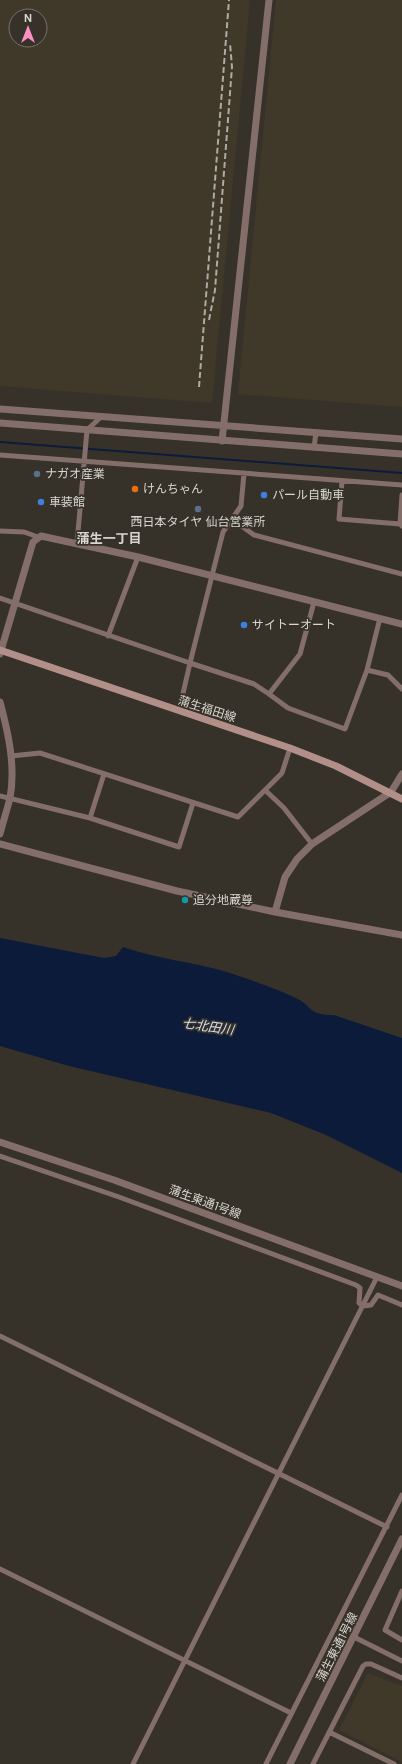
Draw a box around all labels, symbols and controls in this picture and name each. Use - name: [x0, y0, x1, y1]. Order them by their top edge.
- north arrow: [8, 8, 48, 48]
- text: N: [24, 11, 32, 25]
- place label: ナガオ産業: [45, 466, 105, 482]
- marker: ナガオ産業: [32, 469, 42, 479]
- place label: けんちゃん: [143, 481, 203, 497]
- marker: けんちゃん: [130, 484, 140, 494]
- place label: パール自動車: [272, 487, 344, 503]
- marker: パール自動車: [259, 490, 269, 500]
- place label: 車装館: [49, 494, 85, 510]
- marker: 車装館: [36, 497, 46, 507]
- marker: 西日本タイヤ 仙台営業所: [193, 504, 203, 514]
- place label: 西日本タイヤ 仙台営業所: [131, 514, 265, 530]
- district label: 蒲生一丁目: [76, 530, 142, 547]
- place label: サイトーオート: [252, 617, 336, 633]
- marker: サイトーオート: [239, 620, 249, 630]
- street label: 蒲生福田線: [176, 692, 238, 726]
- place label: 追分地蔵尊: [193, 892, 253, 908]
- marker: 追分地蔵尊: [180, 895, 190, 905]
- water label: 七北田川: [181, 1014, 237, 1039]
- street label: 蒲生東通1号線: [167, 1182, 243, 1222]
- street label: 蒲生東通1号線: [313, 1610, 361, 1684]

